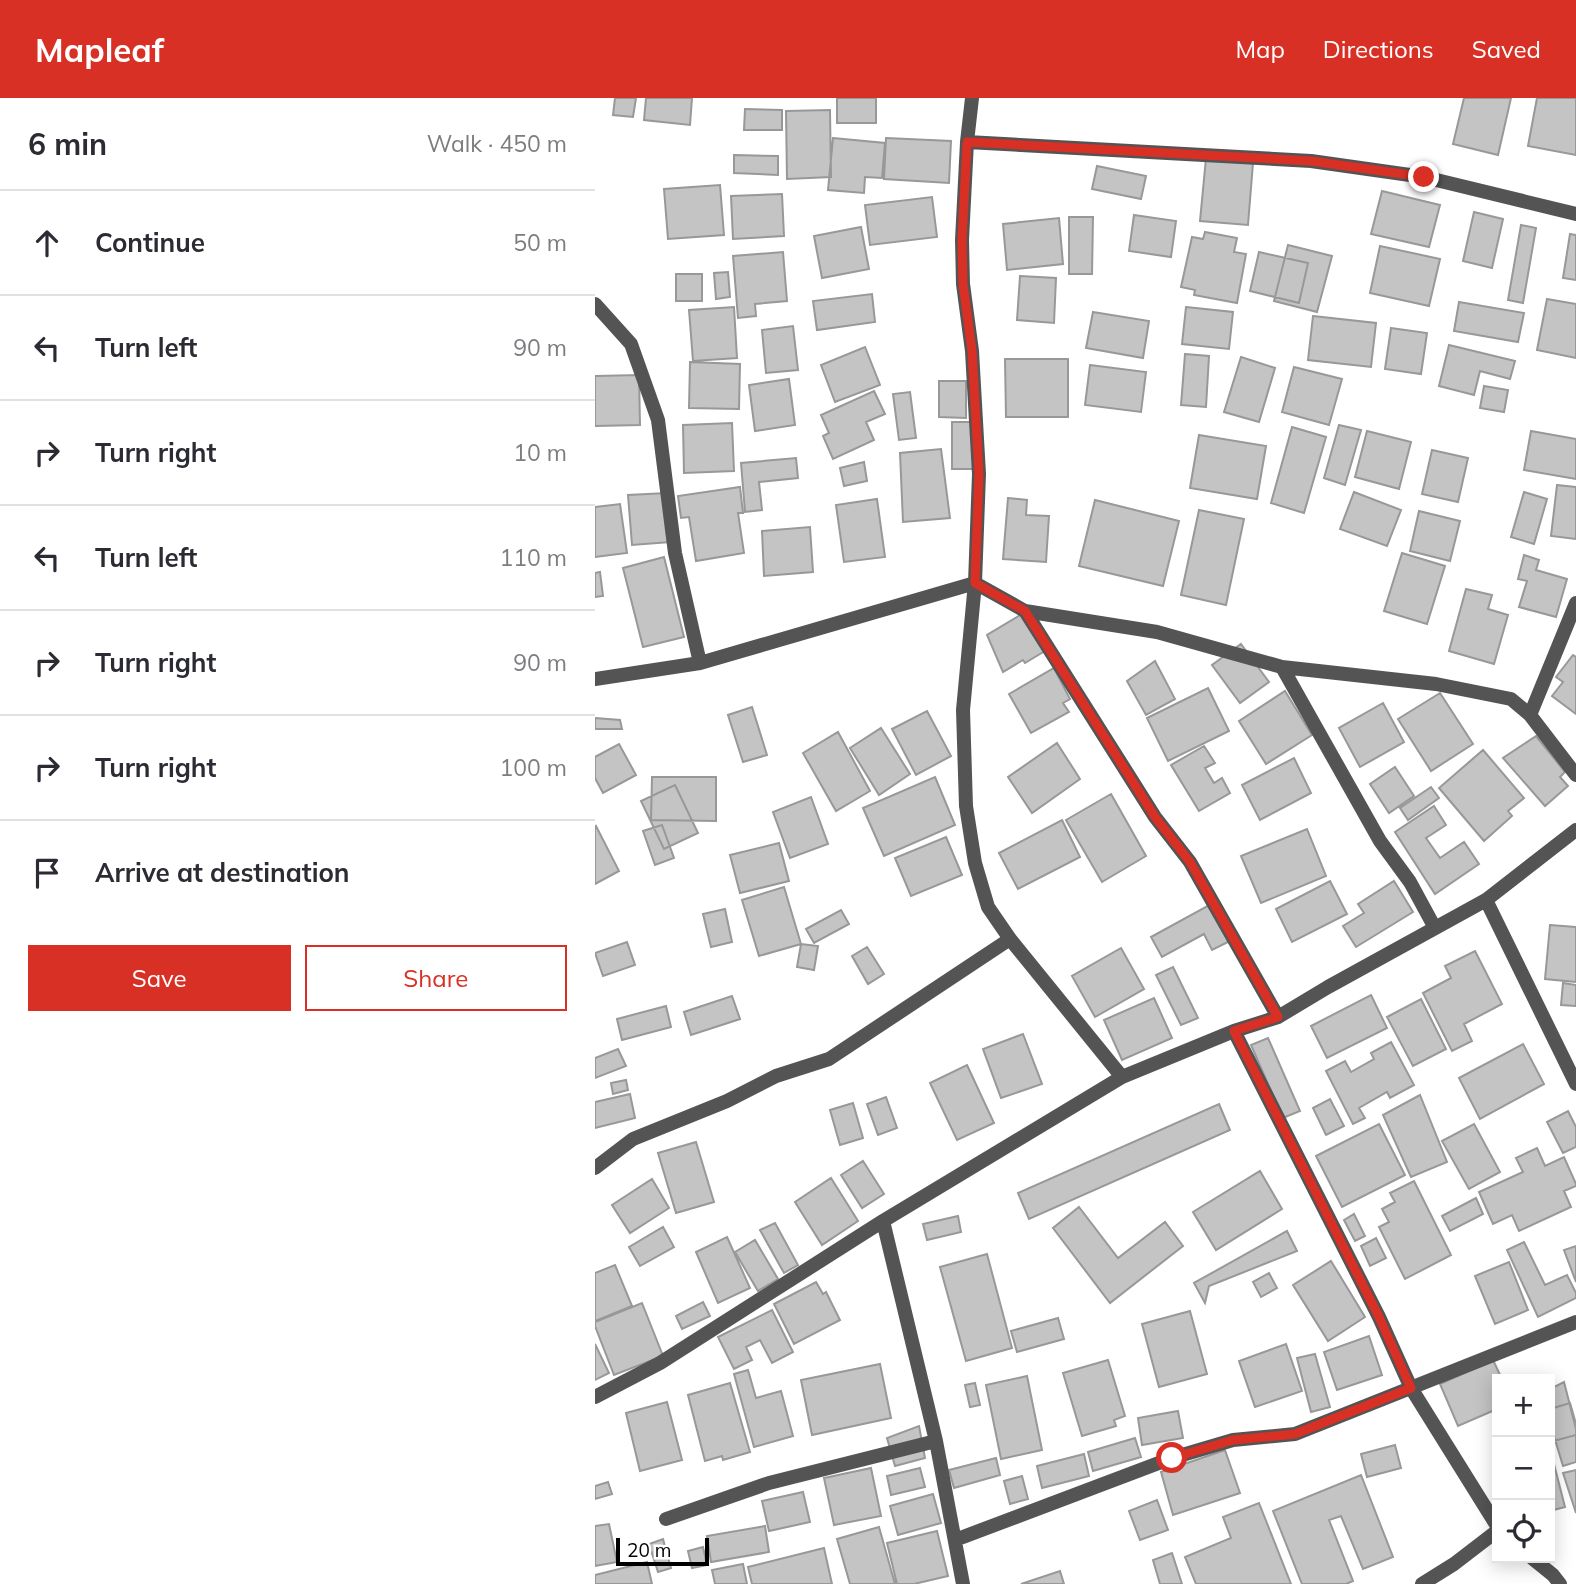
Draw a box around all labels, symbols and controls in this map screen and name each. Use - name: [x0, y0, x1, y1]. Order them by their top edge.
- text: Mapleaf: [35, 29, 164, 70]
- text: Map: [1235, 34, 1285, 64]
- text: Directions: [1323, 34, 1434, 64]
- text: Saved: [1472, 34, 1541, 64]
- text: 6 min: [28, 125, 107, 163]
- text: Walk · 450 m: [427, 129, 567, 158]
- route end: [1408, 161, 1439, 192]
- icon: ahead: [28, 224, 66, 262]
- text: Continue: [95, 226, 205, 259]
- text: 50 m: [513, 228, 567, 257]
- icon: left: [28, 329, 66, 367]
- text: Turn left: [95, 331, 197, 364]
- text: 90 m: [513, 333, 567, 362]
- icon: right: [28, 434, 66, 472]
- text: Turn right: [95, 436, 216, 469]
- text: 10 m: [513, 438, 567, 467]
- icon: left: [28, 539, 66, 577]
- text: Turn left: [95, 541, 197, 574]
- text: 110 m: [499, 543, 567, 572]
- icon: right: [28, 644, 66, 682]
- text: Turn right: [95, 646, 216, 679]
- text: 90 m: [513, 648, 567, 677]
- icon: right: [28, 749, 66, 787]
- text: Turn right: [95, 751, 216, 784]
- text: 100 m: [499, 753, 567, 782]
- icon: arrive: [28, 854, 66, 892]
- text: Arrive at destination: [95, 856, 350, 889]
- button: Save: [28, 945, 291, 1011]
- button: Share: [305, 945, 567, 1011]
- map controls: [1492, 1374, 1555, 1563]
- button: +: [1492, 1374, 1555, 1437]
- button: −: [1492, 1437, 1555, 1500]
- route start: [1156, 1442, 1187, 1473]
- button: locate: [1492, 1500, 1555, 1563]
- scale bar: [616, 1535, 709, 1567]
- text: 20 m: [627, 1538, 671, 1562]

